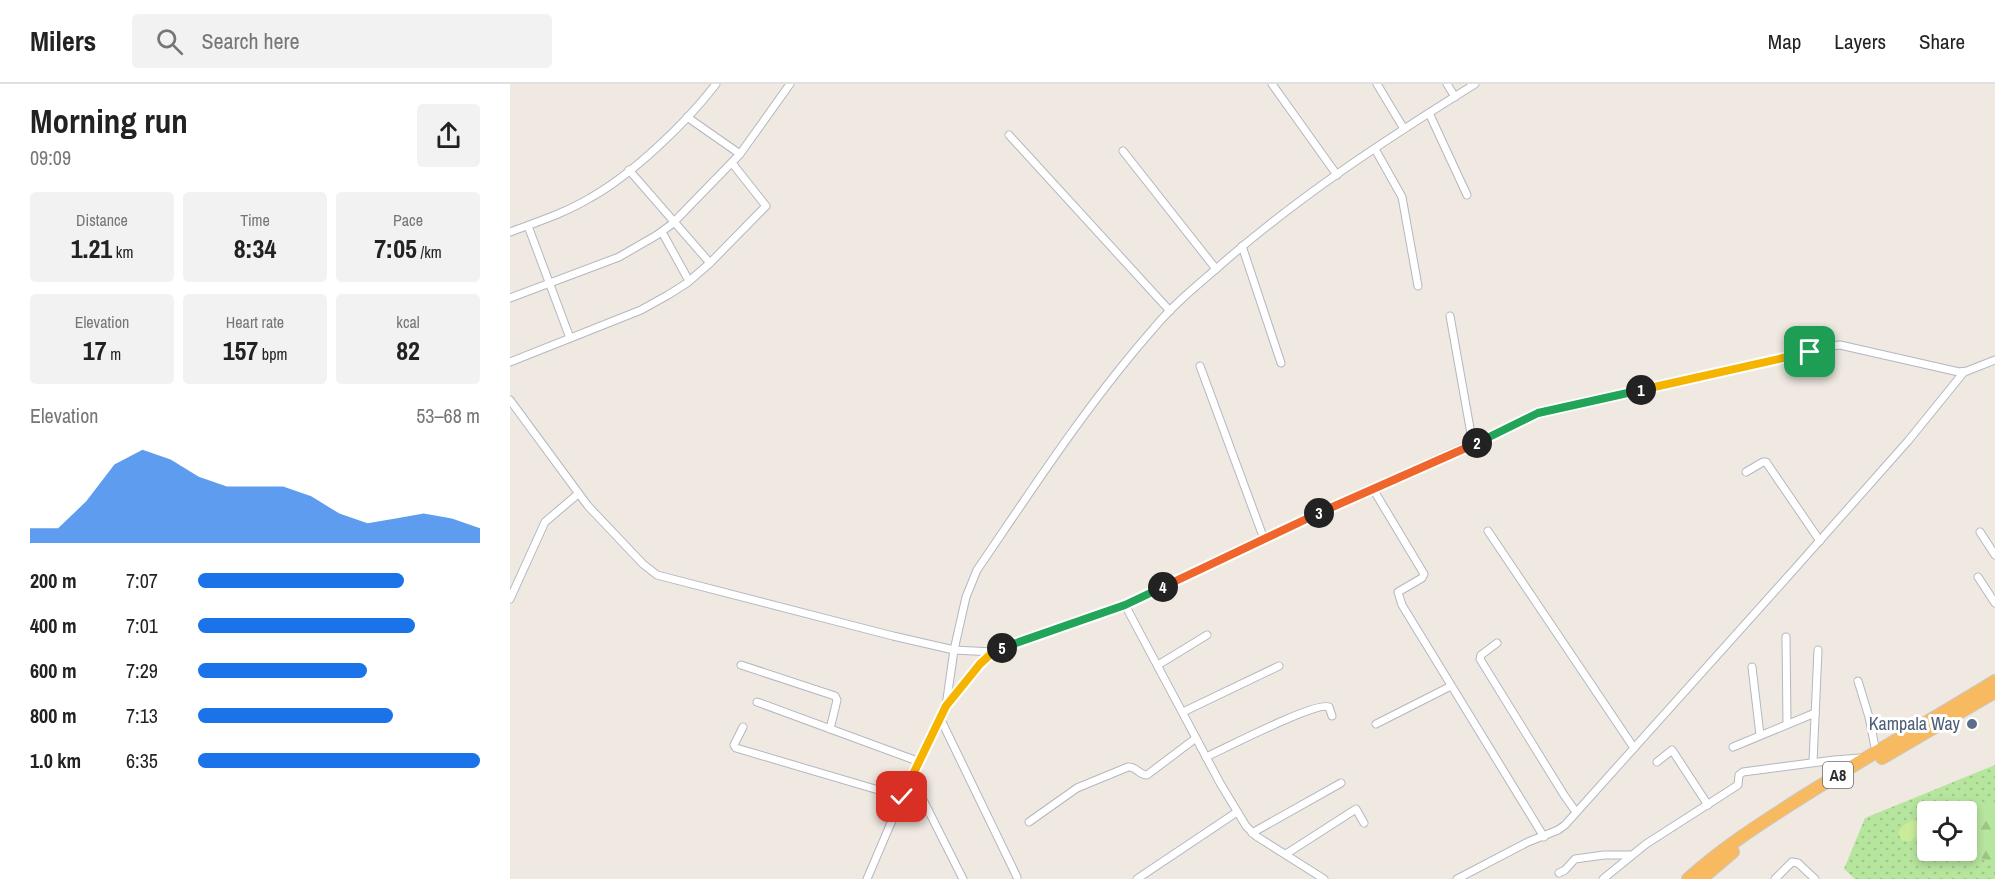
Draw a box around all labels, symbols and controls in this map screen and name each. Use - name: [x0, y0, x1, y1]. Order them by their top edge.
- search box: [132, 14, 552, 68]
- text: Milers: [30, 22, 96, 60]
- icon: search: [153, 25, 186, 58]
- text: Search here: [201, 26, 300, 56]
- text: Map: [1768, 27, 1801, 56]
- text: Layers: [1834, 27, 1886, 56]
- text: Share: [1919, 27, 1965, 56]
- text: Morning run: [30, 99, 188, 143]
- button: share: [417, 104, 480, 167]
- text: 09:09: [30, 144, 71, 171]
- text: Distance: [76, 209, 128, 231]
- text: Time: [240, 209, 270, 231]
- text: Pace: [393, 209, 423, 231]
- text: 1.21: [71, 231, 112, 266]
- text: 8:34: [234, 231, 276, 266]
- text: 7:05: [374, 231, 417, 266]
- text: km: [112, 241, 133, 263]
- text: /km: [417, 241, 442, 263]
- text: Elevation: [75, 311, 129, 333]
- text: Heart rate: [226, 311, 284, 333]
- text: kcal: [396, 311, 420, 333]
- pin: [1784, 326, 1835, 377]
- text: 17: [83, 333, 107, 368]
- text: 157: [223, 333, 258, 368]
- text: 82: [396, 333, 420, 368]
- icon: arrive: [1793, 335, 1826, 368]
- text: m: [107, 343, 121, 365]
- text: bpm: [258, 343, 287, 365]
- pin: 1: [1626, 375, 1656, 405]
- text: 1: [1637, 379, 1645, 401]
- text: Elevation: [30, 402, 98, 429]
- text: 53–68 m: [416, 402, 480, 429]
- pin: 2: [1462, 428, 1492, 458]
- text: 2: [1473, 432, 1481, 454]
- pin: 3: [1304, 498, 1334, 528]
- text: 3: [1315, 502, 1323, 524]
- text: 200 m: [30, 567, 77, 594]
- text: 7:07: [126, 567, 158, 594]
- pin: 4: [1148, 572, 1178, 602]
- text: 4: [1159, 576, 1167, 598]
- text: 400 m: [30, 612, 77, 639]
- text: 7:01: [126, 612, 158, 639]
- pin: 5: [987, 633, 1017, 663]
- text: 5: [998, 637, 1006, 659]
- text: 600 m: [30, 657, 77, 684]
- text: 7:29: [126, 657, 158, 684]
- text: 800 m: [30, 702, 77, 729]
- text: 7:13: [126, 702, 158, 729]
- place label: Kampala Way: [1869, 711, 1961, 736]
- marker: Kampala Way: [1965, 717, 1979, 731]
- text: 1.0 km: [30, 747, 81, 774]
- text: 6:35: [126, 747, 158, 774]
- road number: A8: [1823, 762, 1853, 788]
- pin: [876, 771, 927, 822]
- icon: check: [885, 780, 918, 813]
- map controls: [1917, 801, 1977, 861]
- button: locate: [1917, 801, 1977, 861]

